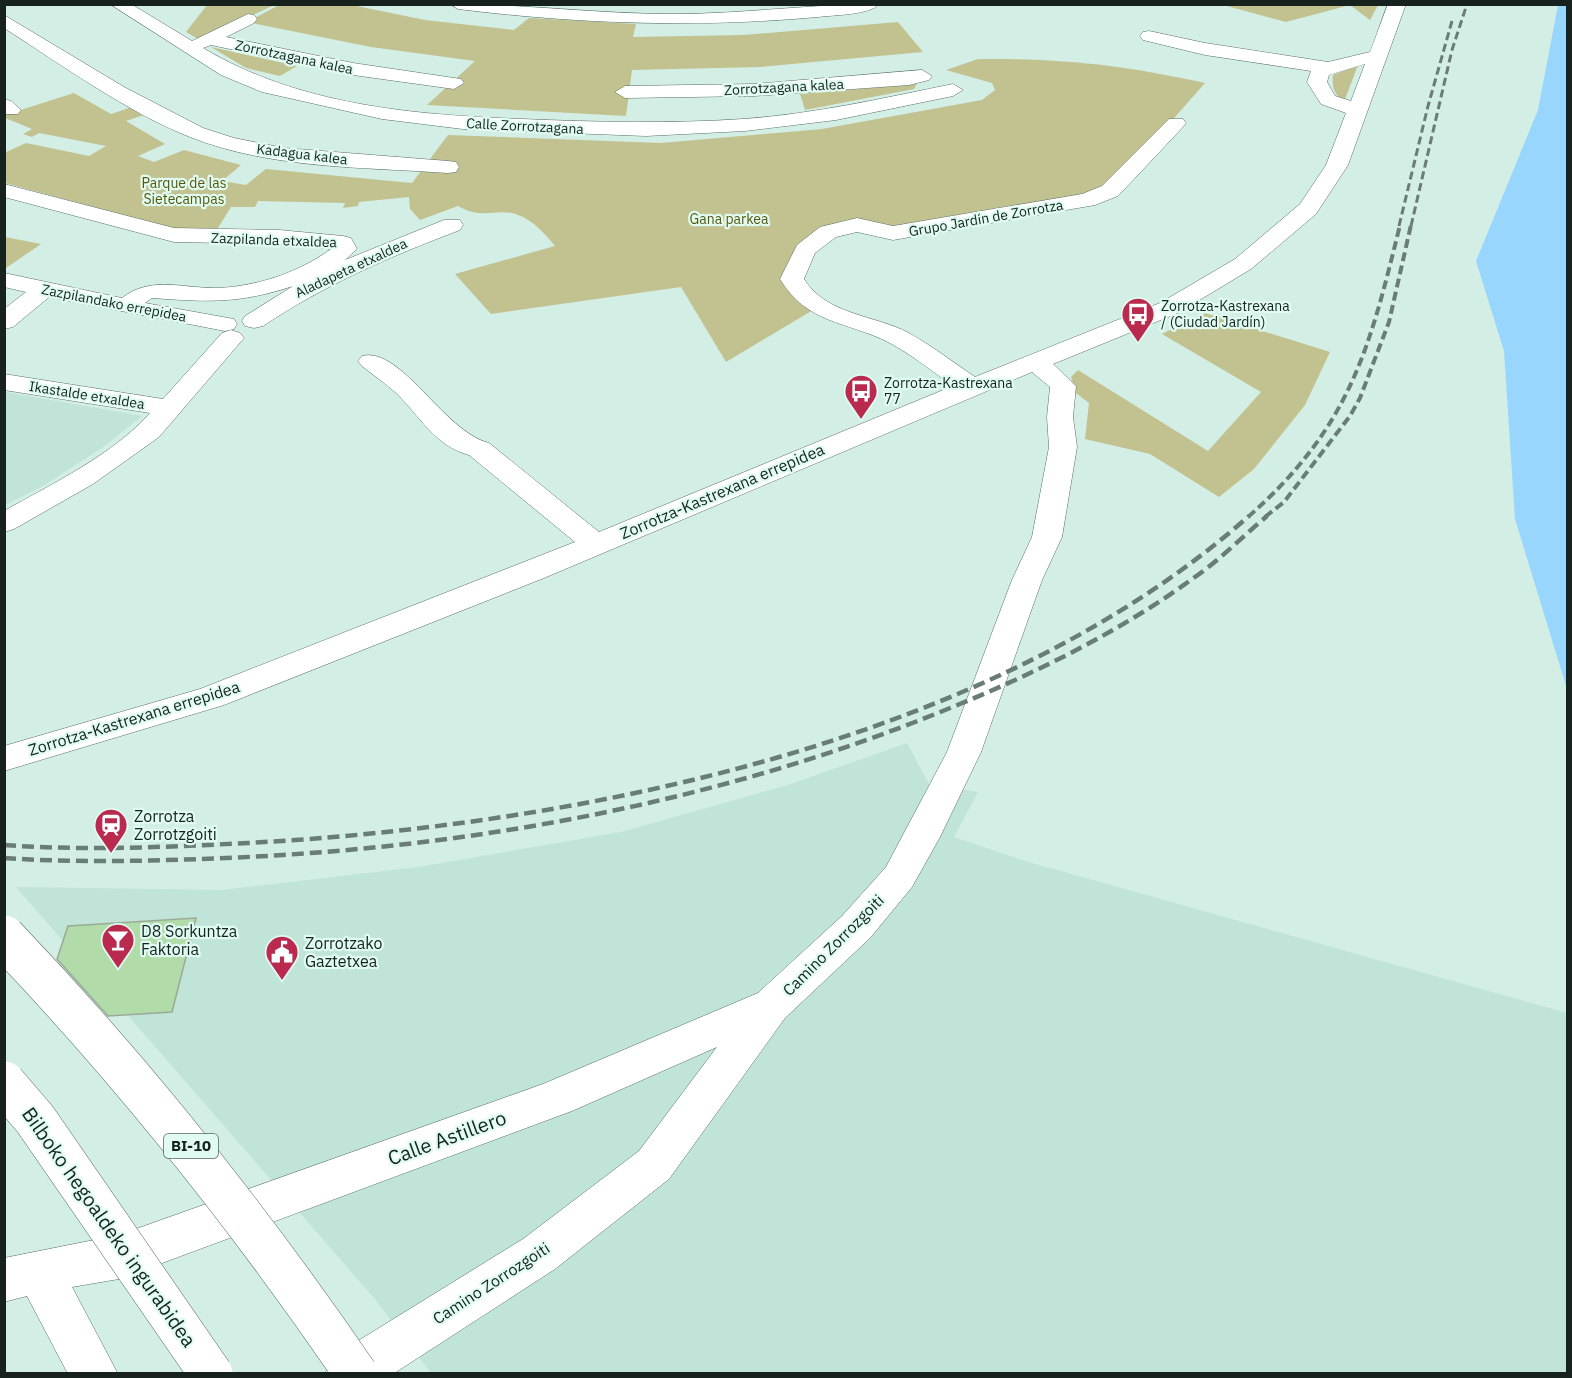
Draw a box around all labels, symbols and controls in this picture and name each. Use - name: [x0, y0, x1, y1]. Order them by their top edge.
- street label: Zorrotzagana kalea: [233, 36, 355, 78]
- street label: Zorrotzagana kalea: [724, 75, 845, 99]
- street label: Calle Zorrotzagana: [466, 114, 585, 138]
- street label: Kadagua kalea: [255, 139, 349, 169]
- park label: Parque de las Sietecampas: [141, 174, 227, 208]
- street label: Grupo Jardín de Zorrotza: [907, 195, 1065, 240]
- park label: Gana parkea: [690, 210, 769, 228]
- street label: Zazpilanda etxaldea: [211, 229, 338, 251]
- street label: Aladapeta etxaldea: [292, 234, 410, 302]
- street label: Zazpilandako errepidea: [40, 280, 189, 326]
- bus stop icon: Zorrotza-Kastrexana / (Ciudad Jardín): [1120, 296, 1156, 343]
- place label: Zorrotza-Kastrexana / (Ciudad Jardín): [1161, 297, 1290, 331]
- bus stop icon: Zorrotza-Kastrexana 77: [843, 373, 879, 420]
- place label: Zorrotza-Kastrexana 77: [884, 374, 1013, 408]
- street label: Ikastalde etxaldea: [28, 377, 147, 413]
- street label: Zorrotza-Kastrexana errepidea: [617, 439, 828, 543]
- street label: Zorrotza-Kastrexana errepidea: [26, 676, 243, 760]
- place label: Zorrotza Zorrotzgoiti: [134, 806, 217, 844]
- station icon: Zorrotza Zorrotzgoiti: [93, 807, 129, 854]
- street label: Camino Zorrozgoiti: [778, 890, 888, 1000]
- place label: D8 Sorkuntza Faktoria: [141, 921, 238, 959]
- bar icon: D8 Sorkuntza Faktoria: [100, 922, 136, 969]
- place label: Zorrotzako Gaztetxea: [305, 933, 383, 971]
- public building icon: Zorrotzako Gaztetxea: [264, 934, 300, 981]
- street label: Bilboko hegoaldeko ingurabidea: [16, 1101, 203, 1352]
- street label: Calle Astillero: [384, 1104, 510, 1171]
- road number: BI-10: [164, 1134, 218, 1158]
- street label: Camino Zorrozgoiti: [429, 1238, 553, 1328]

